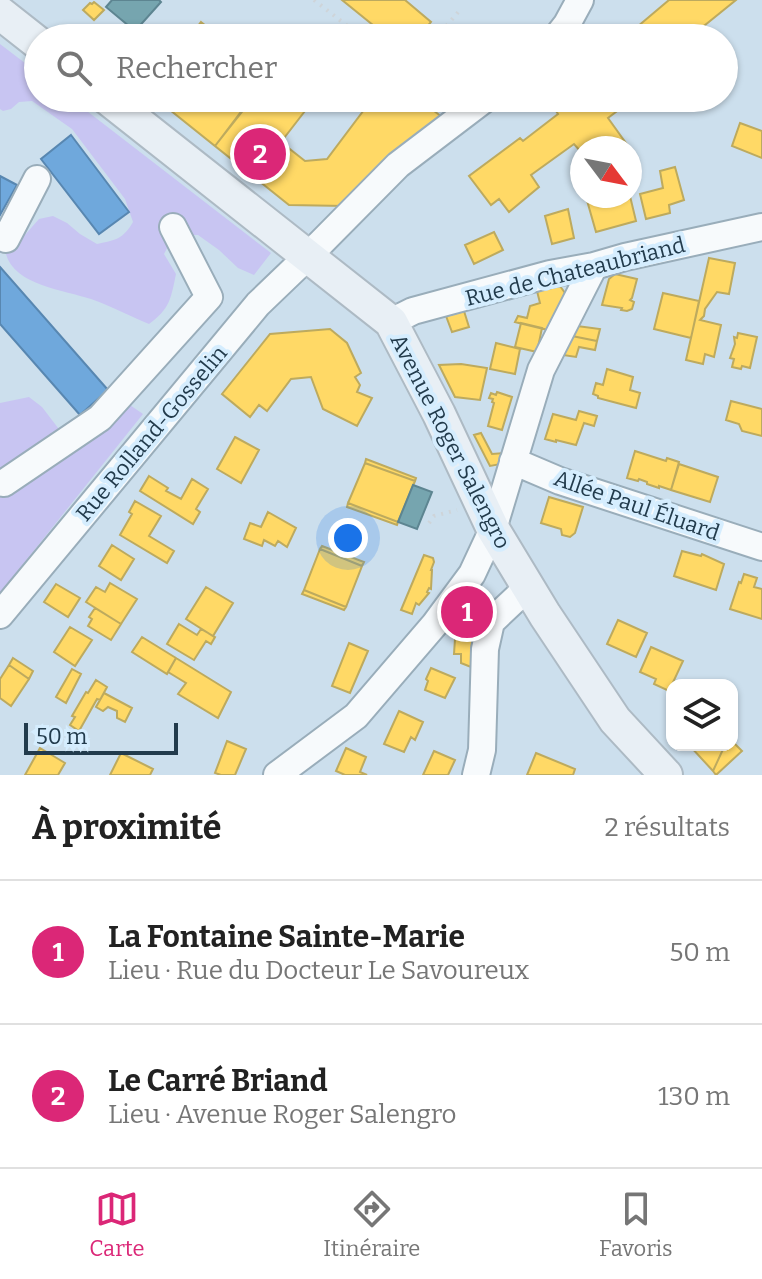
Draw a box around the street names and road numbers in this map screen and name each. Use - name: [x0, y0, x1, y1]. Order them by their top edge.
- street label: Rue de Chateaubriand: [462, 231, 688, 312]
- street label: Avenue Roger Salengro: [385, 329, 516, 553]
- street label: Rue Rolland-Gosselin: [70, 340, 233, 527]
- street label: Allée Paul Éluard: [550, 464, 723, 546]

